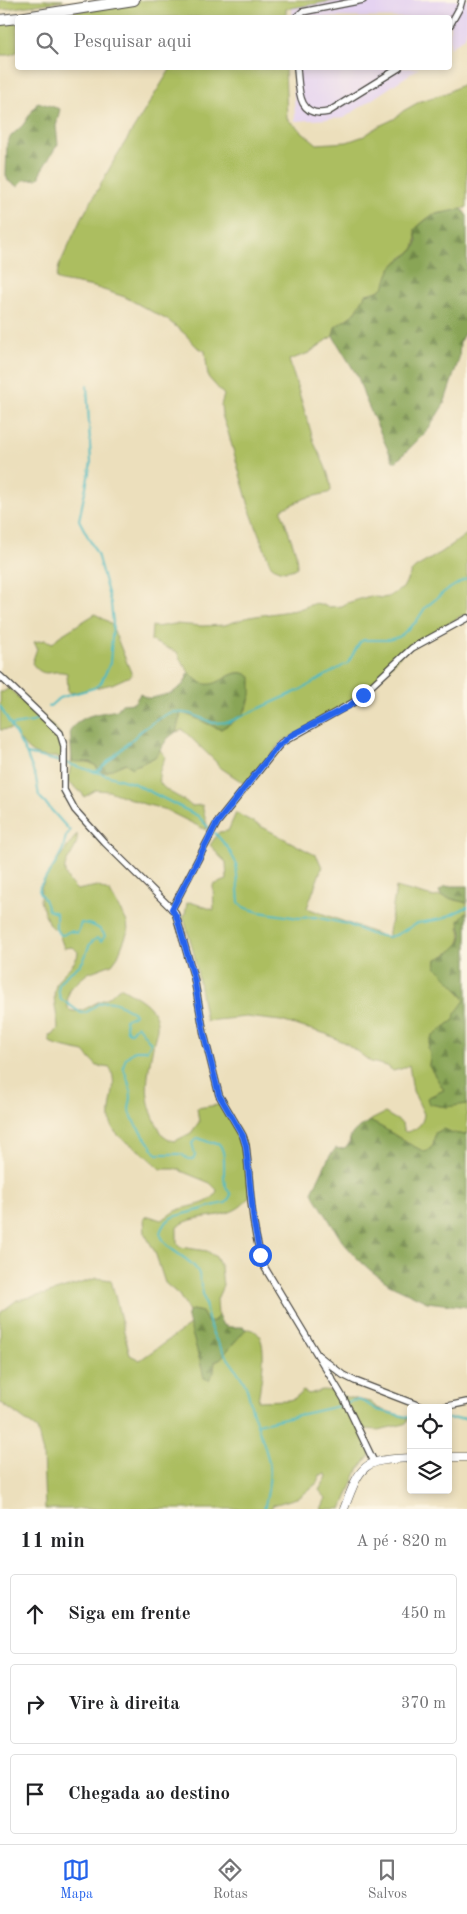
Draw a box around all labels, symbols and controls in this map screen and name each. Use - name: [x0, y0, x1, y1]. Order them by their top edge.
- search box: [15, 15, 452, 70]
- icon: search: [33, 29, 61, 57]
- text: Pesquisar aqui: [73, 33, 192, 52]
- route end: [352, 684, 375, 707]
- route start: [249, 1244, 272, 1267]
- map controls: [407, 1404, 452, 1494]
- button: locate: [407, 1404, 452, 1449]
- button: layers: [407, 1449, 452, 1494]
- text: 11 min: [20, 1531, 85, 1552]
- text: A pé · 820 m: [356, 1534, 447, 1550]
- icon: ahead: [21, 1600, 49, 1628]
- text: Siga em frente: [68, 1605, 191, 1624]
- text: 450 m: [401, 1606, 446, 1622]
- icon: right: [21, 1690, 49, 1718]
- text: Vire à direita: [68, 1695, 180, 1714]
- text: 370 m: [401, 1696, 446, 1712]
- icon: arrive: [21, 1780, 49, 1808]
- text: Chegada ao destino: [68, 1785, 230, 1804]
- tab: Mapa: [60, 1856, 93, 1903]
- tab: Rotas: [213, 1856, 248, 1903]
- tab: Salvos: [368, 1856, 407, 1903]

